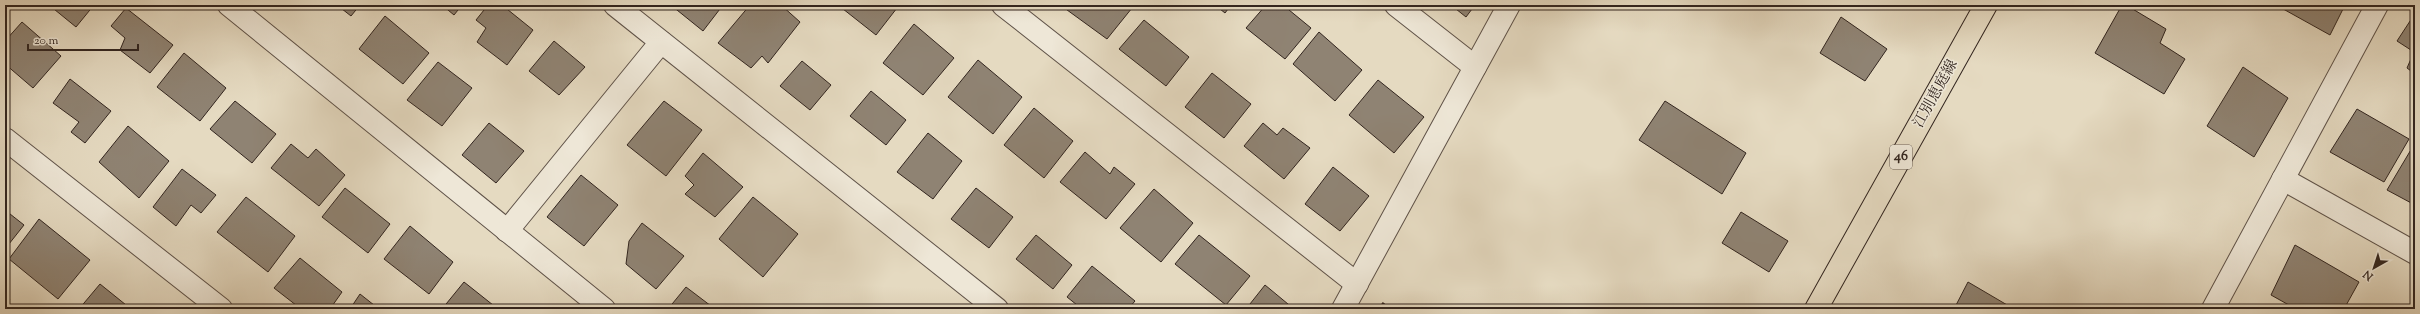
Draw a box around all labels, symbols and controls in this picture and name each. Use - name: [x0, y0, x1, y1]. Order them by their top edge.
- scale bar: [28, 26, 138, 52]
- text: 20 m: [34, 32, 59, 50]
- street label: 江別恵庭線: [1909, 56, 1963, 132]
- road number: 46: [1890, 145, 1912, 169]
- north arrow: [2354, 248, 2394, 288]
- text: N: [2360, 266, 2378, 285]

